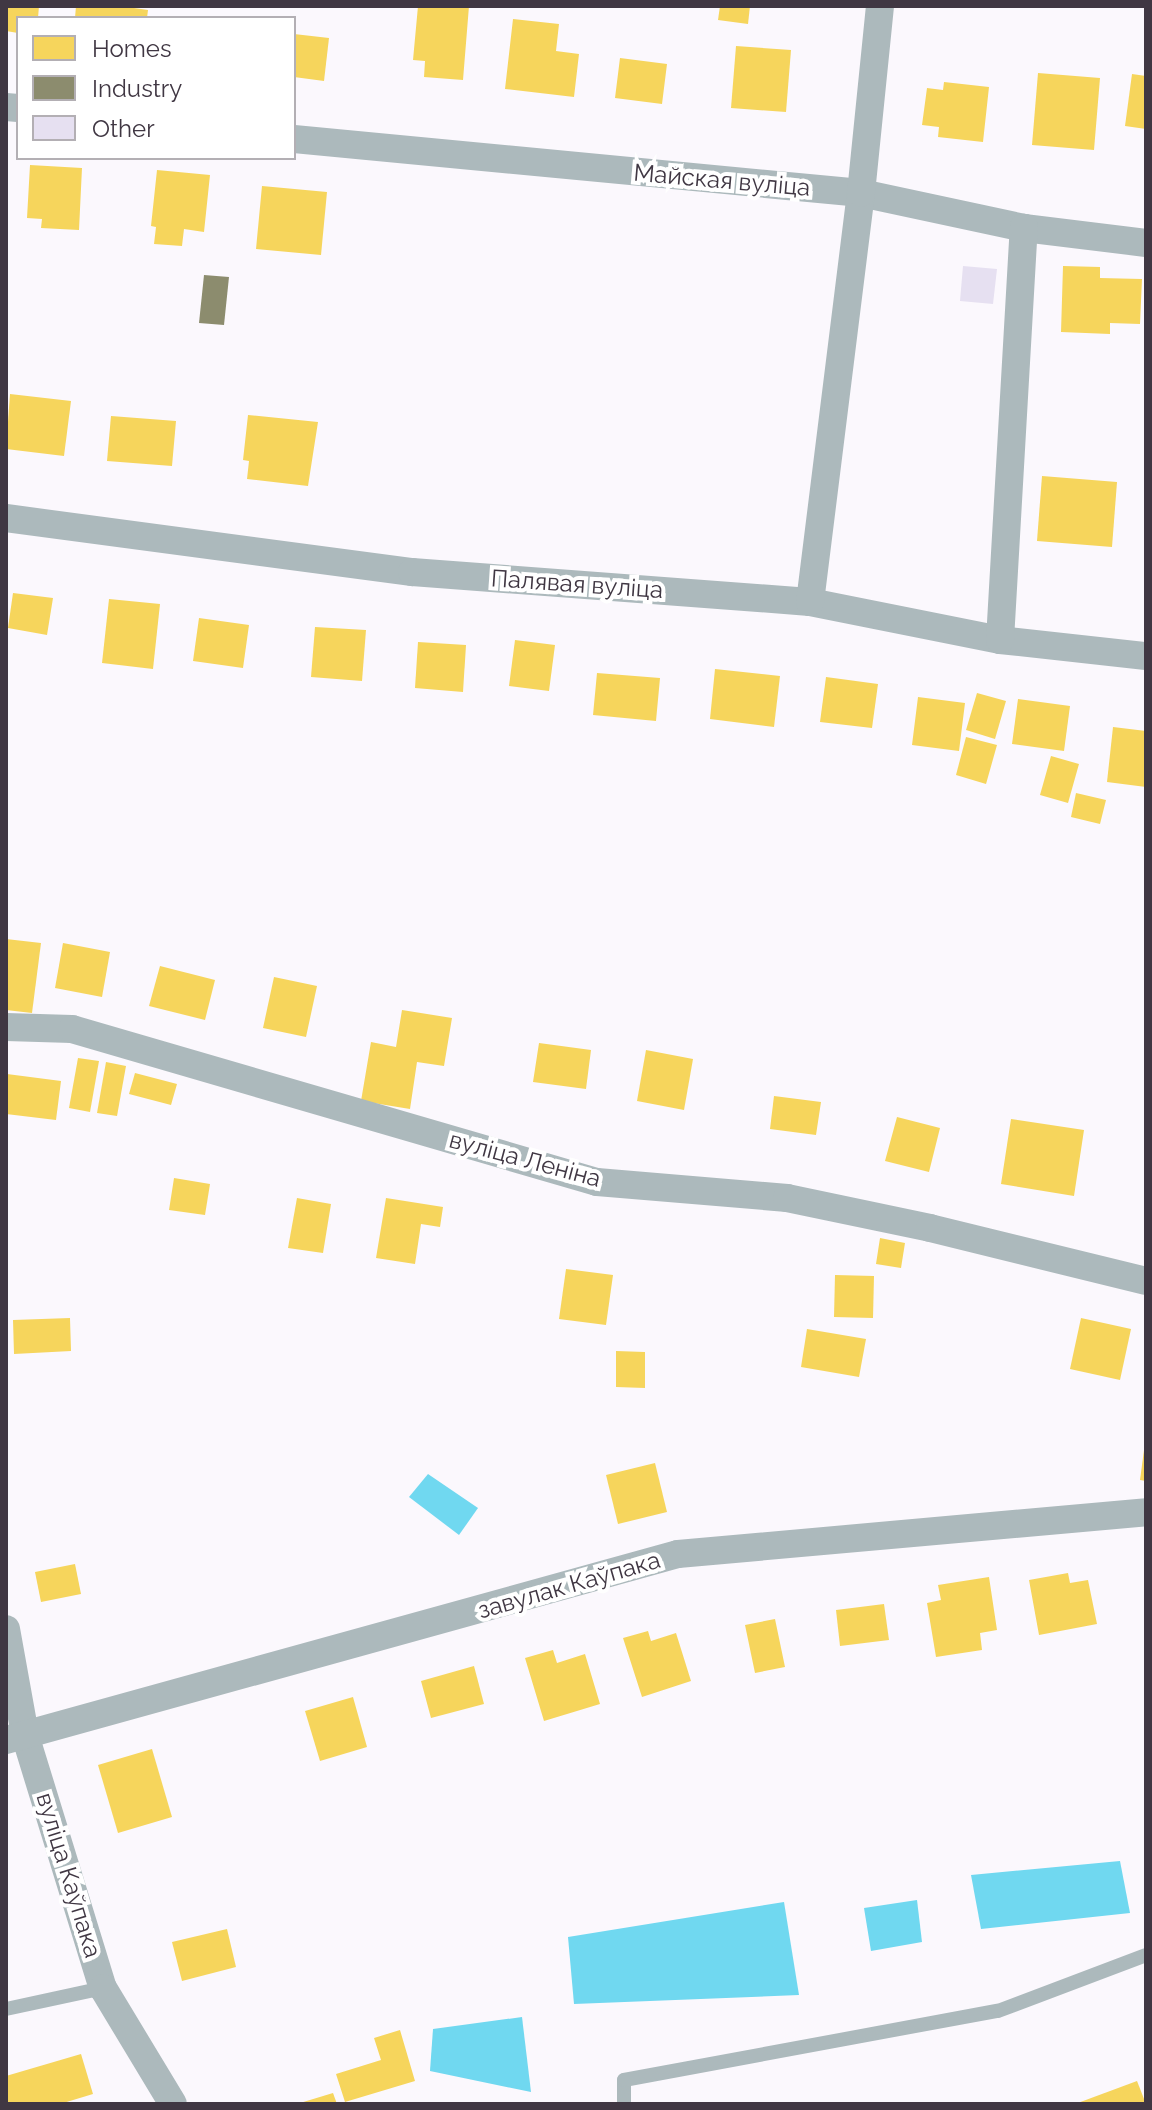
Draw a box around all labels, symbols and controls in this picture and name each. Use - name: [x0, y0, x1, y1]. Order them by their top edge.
- legend: [16, 16, 296, 160]
- text: Homes: [92, 34, 172, 63]
- text: Industry: [92, 74, 182, 103]
- text: Other: [92, 114, 155, 143]
- street label: Майская вуліца: [632, 158, 812, 202]
- street label: Палявая вуліца: [490, 564, 664, 604]
- street label: вуліца Леніна: [446, 1125, 604, 1193]
- street label: завулак Каўпака: [474, 1545, 664, 1625]
- street label: вуліца Каўпака: [30, 1789, 108, 1961]

